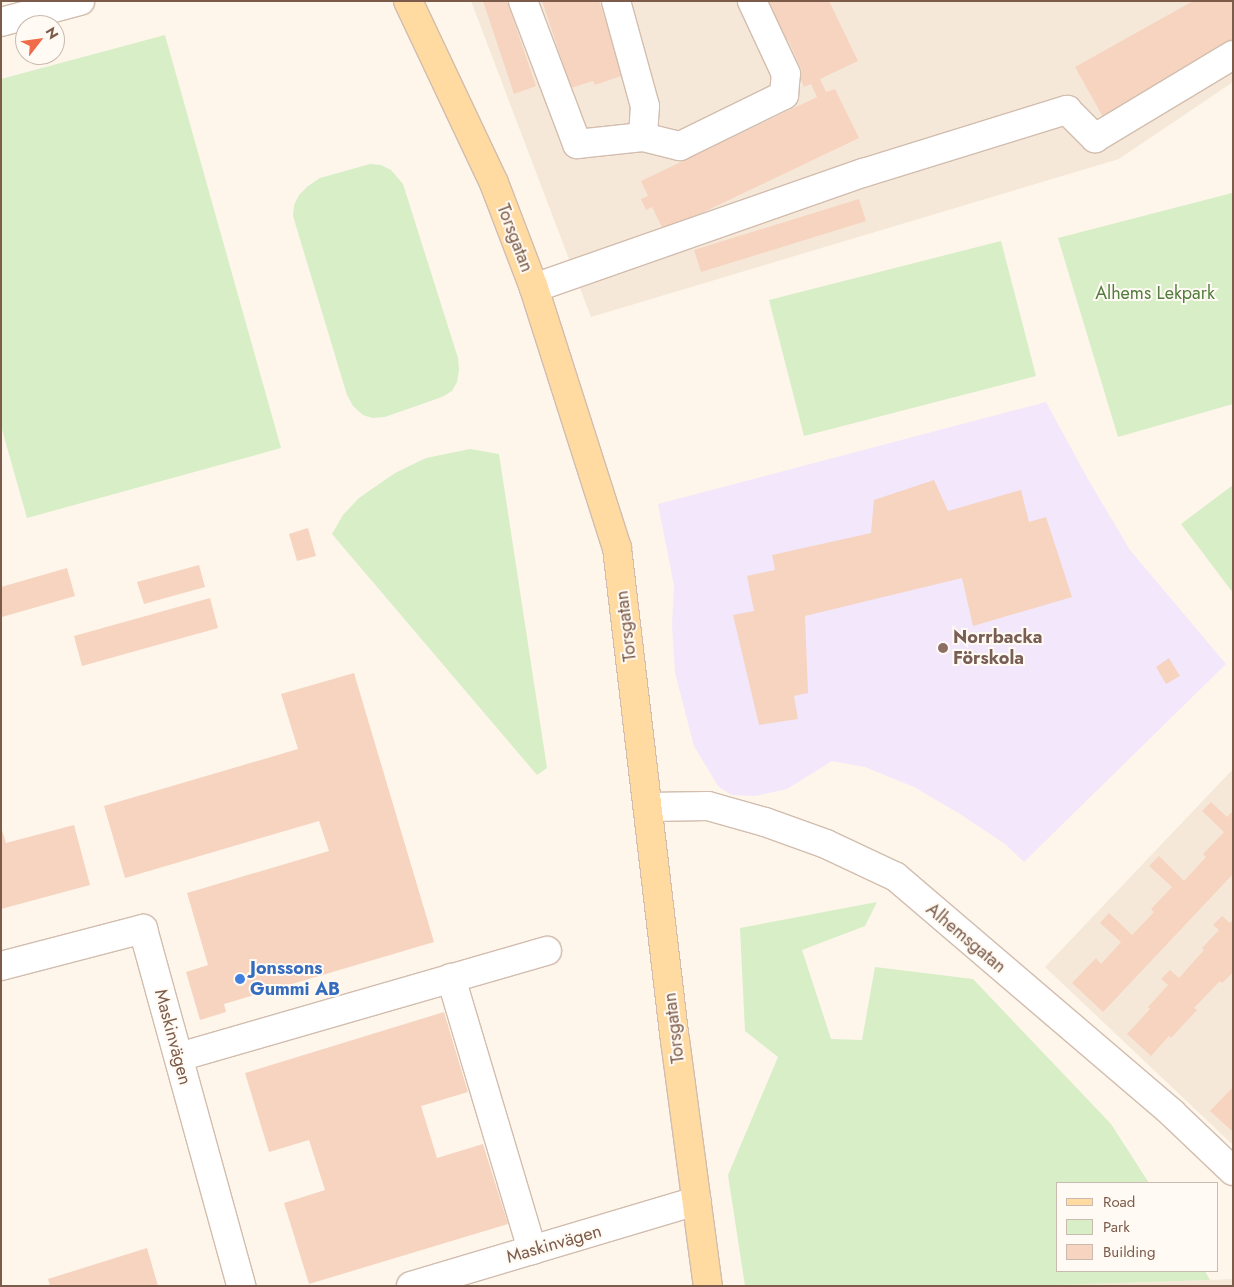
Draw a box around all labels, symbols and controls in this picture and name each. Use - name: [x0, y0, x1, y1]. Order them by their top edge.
- north arrow: [15, 15, 65, 65]
- text: N: [41, 23, 64, 43]
- street label: Torsgatan: [492, 201, 538, 275]
- park label: Alhems Lekpark: [1095, 282, 1215, 304]
- street label: Torsgatan: [611, 589, 641, 663]
- place label: Norrbacka Förskola: [953, 627, 1042, 670]
- marker: Norrbacka Förskola: [937, 642, 949, 654]
- street label: Alhemsgatan: [922, 898, 1010, 978]
- place label: Jonssons Gummi AB: [250, 958, 340, 1001]
- marker: Jonssons Gummi AB: [234, 973, 246, 985]
- street label: Maskinvägen: [150, 987, 196, 1087]
- street label: Torsgatan: [659, 991, 689, 1065]
- legend: [1056, 1182, 1219, 1272]
- text: Road: [1103, 1191, 1135, 1213]
- text: Park: [1103, 1216, 1130, 1238]
- street label: Maskinvägen: [504, 1220, 604, 1268]
- text: Building: [1103, 1241, 1155, 1263]

